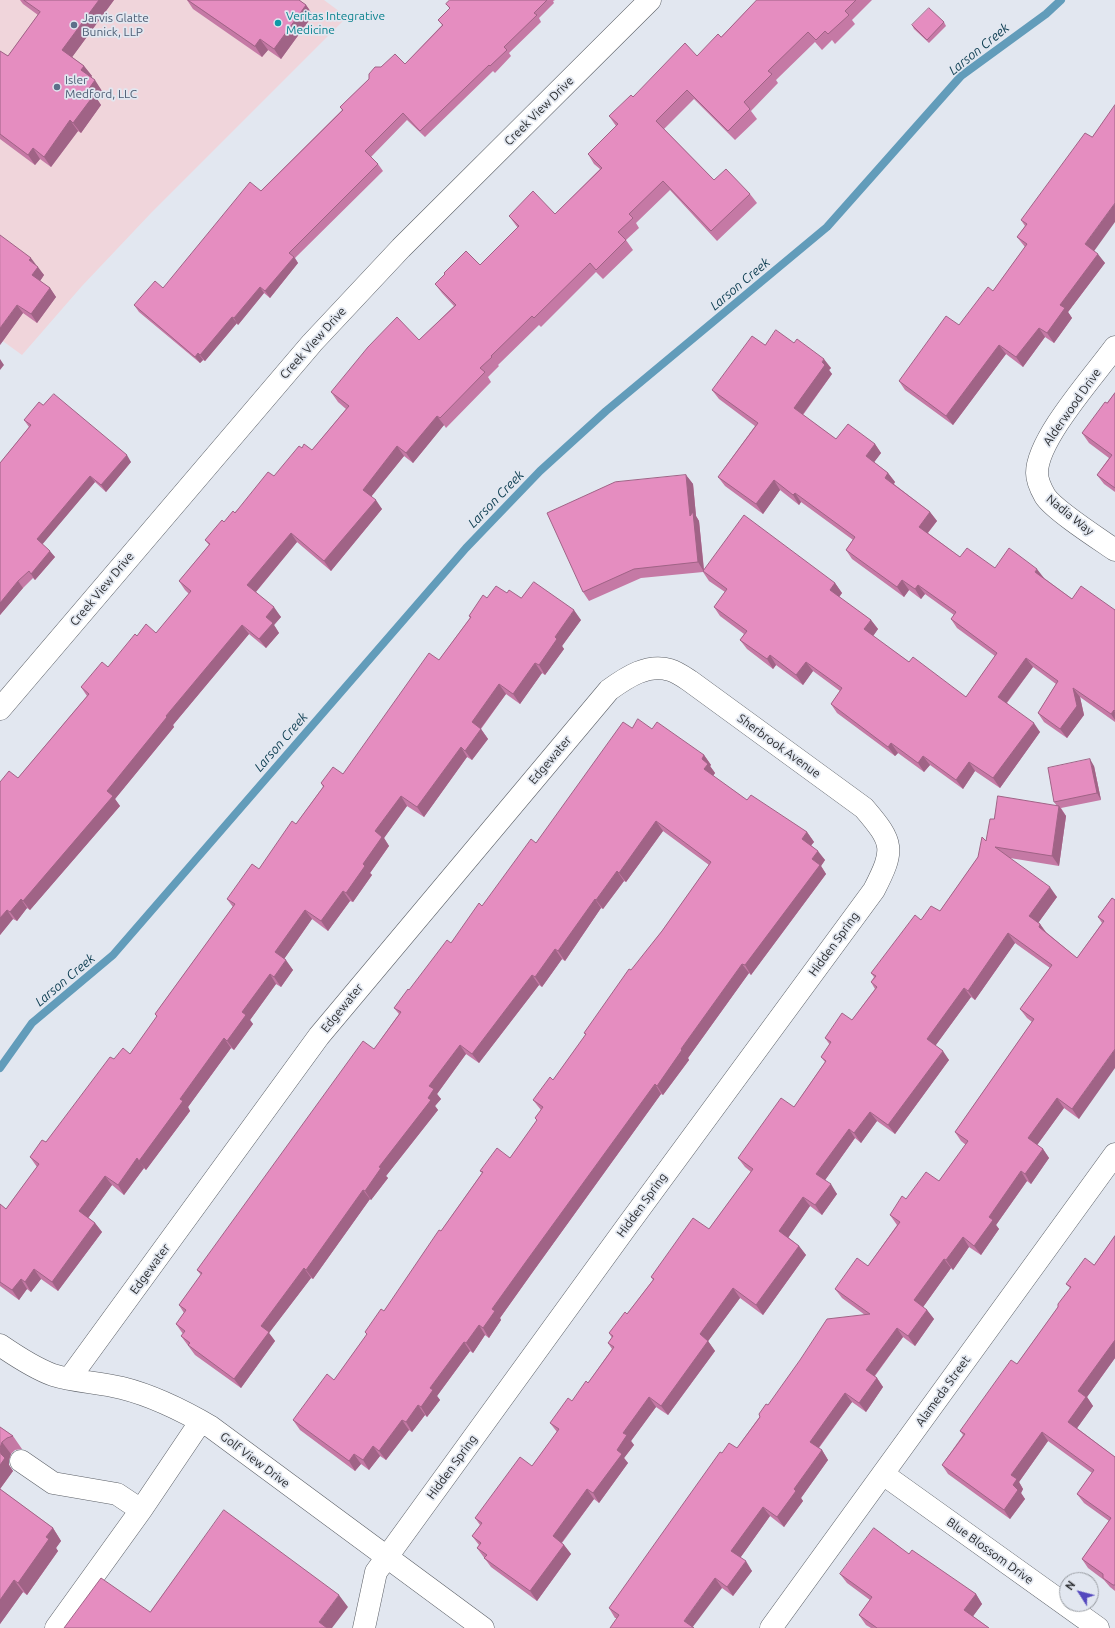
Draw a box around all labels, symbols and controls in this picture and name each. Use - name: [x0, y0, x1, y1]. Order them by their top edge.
- place label: Veritas Integrative Medicine: [286, 9, 385, 37]
- place label: Jarvis Glatte Bunick, LLP: [82, 11, 149, 39]
- marker: Veritas Integrative Medicine: [273, 18, 283, 28]
- marker: Jarvis Glatte Bunick, LLP: [69, 20, 79, 30]
- water label: Larson Creek: [946, 20, 1012, 78]
- place label: Isler Medford, LLC: [65, 73, 137, 101]
- street label: Creek View Drive: [501, 73, 577, 149]
- marker: Isler Medford, LLC: [52, 82, 62, 92]
- water label: Larson Creek: [707, 254, 773, 314]
- street label: Creek View Drive: [277, 304, 349, 382]
- street label: Alderwood Drive: [1040, 366, 1104, 448]
- water label: Larson Creek: [465, 467, 527, 531]
- street label: Nadia Way: [1044, 492, 1096, 538]
- street label: Creek View Drive: [67, 549, 137, 629]
- water label: Larson Creek: [251, 709, 311, 775]
- street label: Sherbrook Avenue: [735, 711, 823, 781]
- street label: Edgewater: [526, 733, 574, 787]
- street label: Hidden Spring: [806, 909, 862, 979]
- water label: Larson Creek: [32, 950, 98, 1010]
- street label: Edgewater: [318, 981, 366, 1035]
- street label: Hidden Spring: [614, 1170, 670, 1240]
- street label: Edgewater: [127, 1241, 173, 1297]
- street label: Alameda Street: [913, 1353, 973, 1429]
- street label: Golf View Drive: [217, 1429, 293, 1491]
- street label: Hidden Spring: [424, 1432, 480, 1502]
- street label: Blue Blossom Drive: [944, 1515, 1036, 1587]
- north arrow: [1059, 1572, 1099, 1612]
- text: N: [1063, 1579, 1077, 1592]

